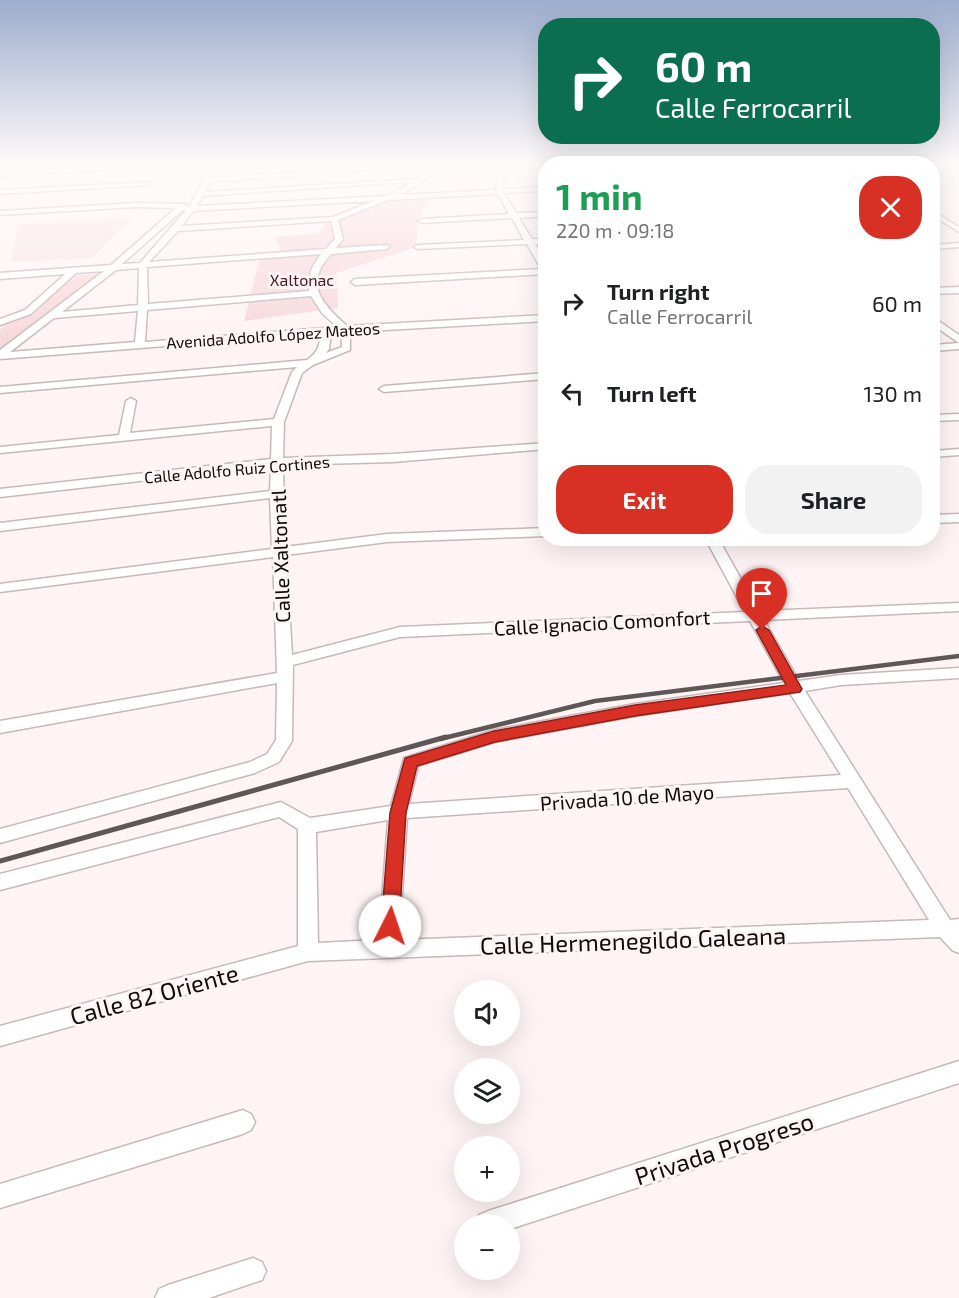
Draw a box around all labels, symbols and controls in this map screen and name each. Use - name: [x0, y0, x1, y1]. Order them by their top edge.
- text: 60 m: [655, 40, 752, 90]
- icon: right: [556, 42, 634, 120]
- text: Calle Ferrocarril: [655, 91, 851, 123]
- text: 1 min: [556, 174, 643, 217]
- button: close: [859, 176, 922, 239]
- text: 220 m · 09:18: [556, 218, 674, 242]
- park label: Xaltonac: [270, 270, 334, 289]
- text: Turn right: [607, 278, 709, 304]
- icon: right: [556, 287, 589, 320]
- text: 60 m: [872, 290, 922, 316]
- text: Calle Ferrocarril: [607, 304, 753, 328]
- street label: Avenida Adolfo López Mateos: [166, 318, 380, 352]
- icon: left: [556, 377, 589, 410]
- text: Turn left: [607, 380, 696, 406]
- text: 130 m: [864, 380, 922, 406]
- street label: Calle Adolfo Ruiz Cortines: [143, 451, 331, 487]
- button: Exit: [556, 465, 733, 534]
- button: Share: [745, 465, 922, 534]
- street label: Calle Xaltonatl: [266, 489, 294, 623]
- pin: [736, 568, 787, 630]
- icon: arrive: [745, 577, 778, 610]
- street label: Calle Ignacio Comonfort: [493, 604, 711, 640]
- street label: Privada 10 de Mayo: [539, 779, 715, 815]
- position arrow: [358, 894, 422, 958]
- street label: Calle Hermenegildo Galeana: [479, 920, 787, 960]
- street label: Calle 82 Oriente: [67, 958, 241, 1030]
- map controls: [454, 980, 520, 1280]
- button: sound: [454, 980, 520, 1046]
- button: layers: [454, 1058, 520, 1124]
- street label: Privada Progreso: [631, 1105, 817, 1191]
- button: +: [454, 1136, 520, 1202]
- button: −: [454, 1214, 520, 1280]

